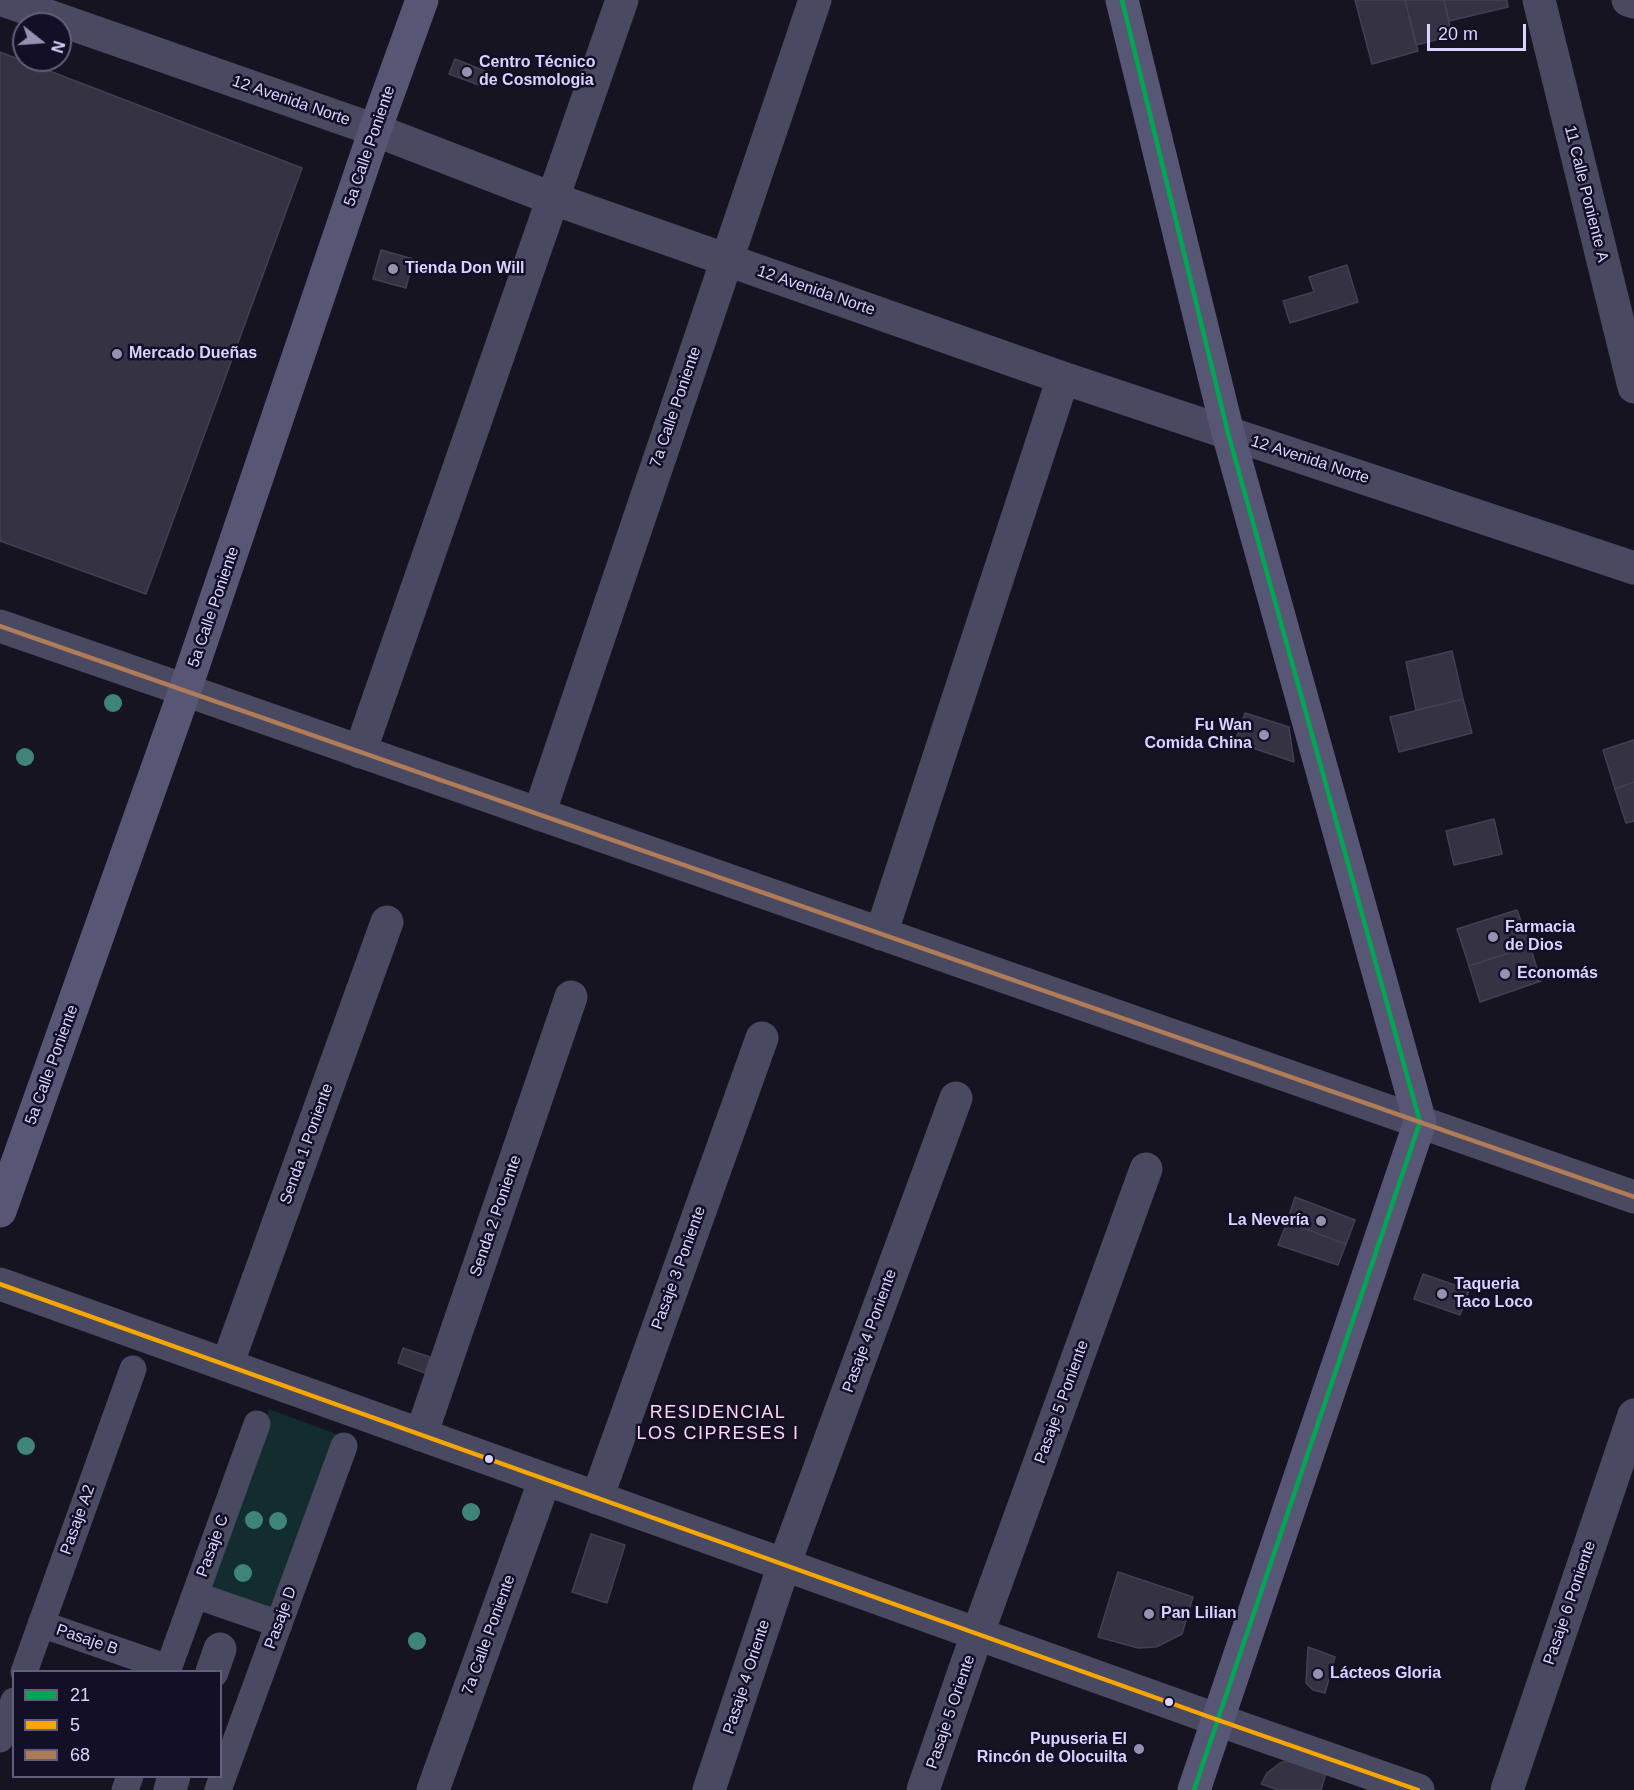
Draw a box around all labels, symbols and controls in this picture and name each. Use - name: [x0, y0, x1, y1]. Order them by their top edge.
- north arrow: [12, 12, 72, 72]
- scale bar: [1430, 12, 1529, 50]
- text: 20 m: [1438, 24, 1478, 44]
- text: N: [48, 39, 68, 55]
- place label: Centro Técnico de Cosmologia: [479, 53, 595, 91]
- marker: Centro Técnico de Cosmologia: [460, 65, 474, 79]
- street label: 12 Avenida Norte: [230, 72, 352, 130]
- street label: 5a Calle Poniente: [340, 83, 400, 209]
- street label: 11 Calle Poniente A: [1560, 124, 1612, 264]
- place label: Tienda Don Will: [405, 259, 525, 279]
- marker: Tienda Don Will: [386, 262, 400, 276]
- street label: 12 Avenida Norte: [755, 262, 877, 320]
- place label: Mercado Dueñas: [129, 344, 257, 364]
- street label: 7a Calle Poniente: [646, 344, 706, 470]
- marker: Mercado Dueñas: [110, 347, 124, 361]
- street label: 12 Avenida Norte: [1248, 432, 1372, 488]
- street label: 5a Calle Poniente: [184, 544, 244, 670]
- place label: Fu Wan Comida China: [1144, 716, 1252, 754]
- marker: Fu Wan Comida China: [1257, 728, 1271, 742]
- place label: Farmacia de Dios: [1505, 918, 1575, 956]
- marker: Farmacia de Dios: [1486, 930, 1500, 944]
- place label: Economás: [1517, 964, 1598, 984]
- marker: Economás: [1498, 967, 1512, 981]
- street label: 5a Calle Poniente: [21, 1002, 83, 1128]
- street label: Senda 1 Poniente: [276, 1081, 338, 1207]
- street label: Senda 2 Poniente: [466, 1153, 526, 1279]
- street label: Pasaje 3 Poniente: [648, 1204, 710, 1332]
- place label: La Nevería: [1228, 1211, 1309, 1231]
- marker: La Nevería: [1314, 1214, 1328, 1228]
- street label: Pasaje 4 Poniente: [839, 1267, 901, 1395]
- place label: Taqueria Taco Loco: [1454, 1275, 1533, 1313]
- marker: Taqueria Taco Loco: [1435, 1287, 1449, 1301]
- street label: Pasaje 5 Poniente: [1031, 1338, 1093, 1466]
- district label: RESIDENCIAL LOS CIPRESES I: [636, 1402, 800, 1444]
- unlabelled marker: [483, 1453, 495, 1465]
- street label: Pasaje A2: [57, 1482, 99, 1558]
- street label: Pasaje C: [193, 1512, 233, 1580]
- street label: Pasaje 6 Poniente: [1540, 1538, 1600, 1668]
- street label: 7a Calle Poniente: [458, 1572, 520, 1698]
- street label: Pasaje D: [261, 1584, 301, 1652]
- place label: Pan Lilian: [1161, 1604, 1237, 1624]
- marker: Pan Lilian: [1142, 1607, 1156, 1621]
- street label: Pasaje 4 Oriente: [719, 1617, 775, 1737]
- street label: Pasaje B: [54, 1620, 120, 1660]
- street label: Pasaje 5 Oriente: [923, 1653, 979, 1771]
- place label: Lácteos Gloria: [1330, 1664, 1441, 1684]
- marker: Lácteos Gloria: [1311, 1667, 1325, 1681]
- legend: [12, 1670, 222, 1778]
- text: 21: [70, 1685, 90, 1705]
- unlabelled marker: [1163, 1696, 1175, 1708]
- text: 5: [70, 1715, 80, 1735]
- place label: Pupuseria El Rincón de Olocuilta: [977, 1730, 1127, 1768]
- marker: Pupuseria El Rincón de Olocuilta: [1132, 1742, 1146, 1756]
- text: 68: [70, 1745, 90, 1765]

